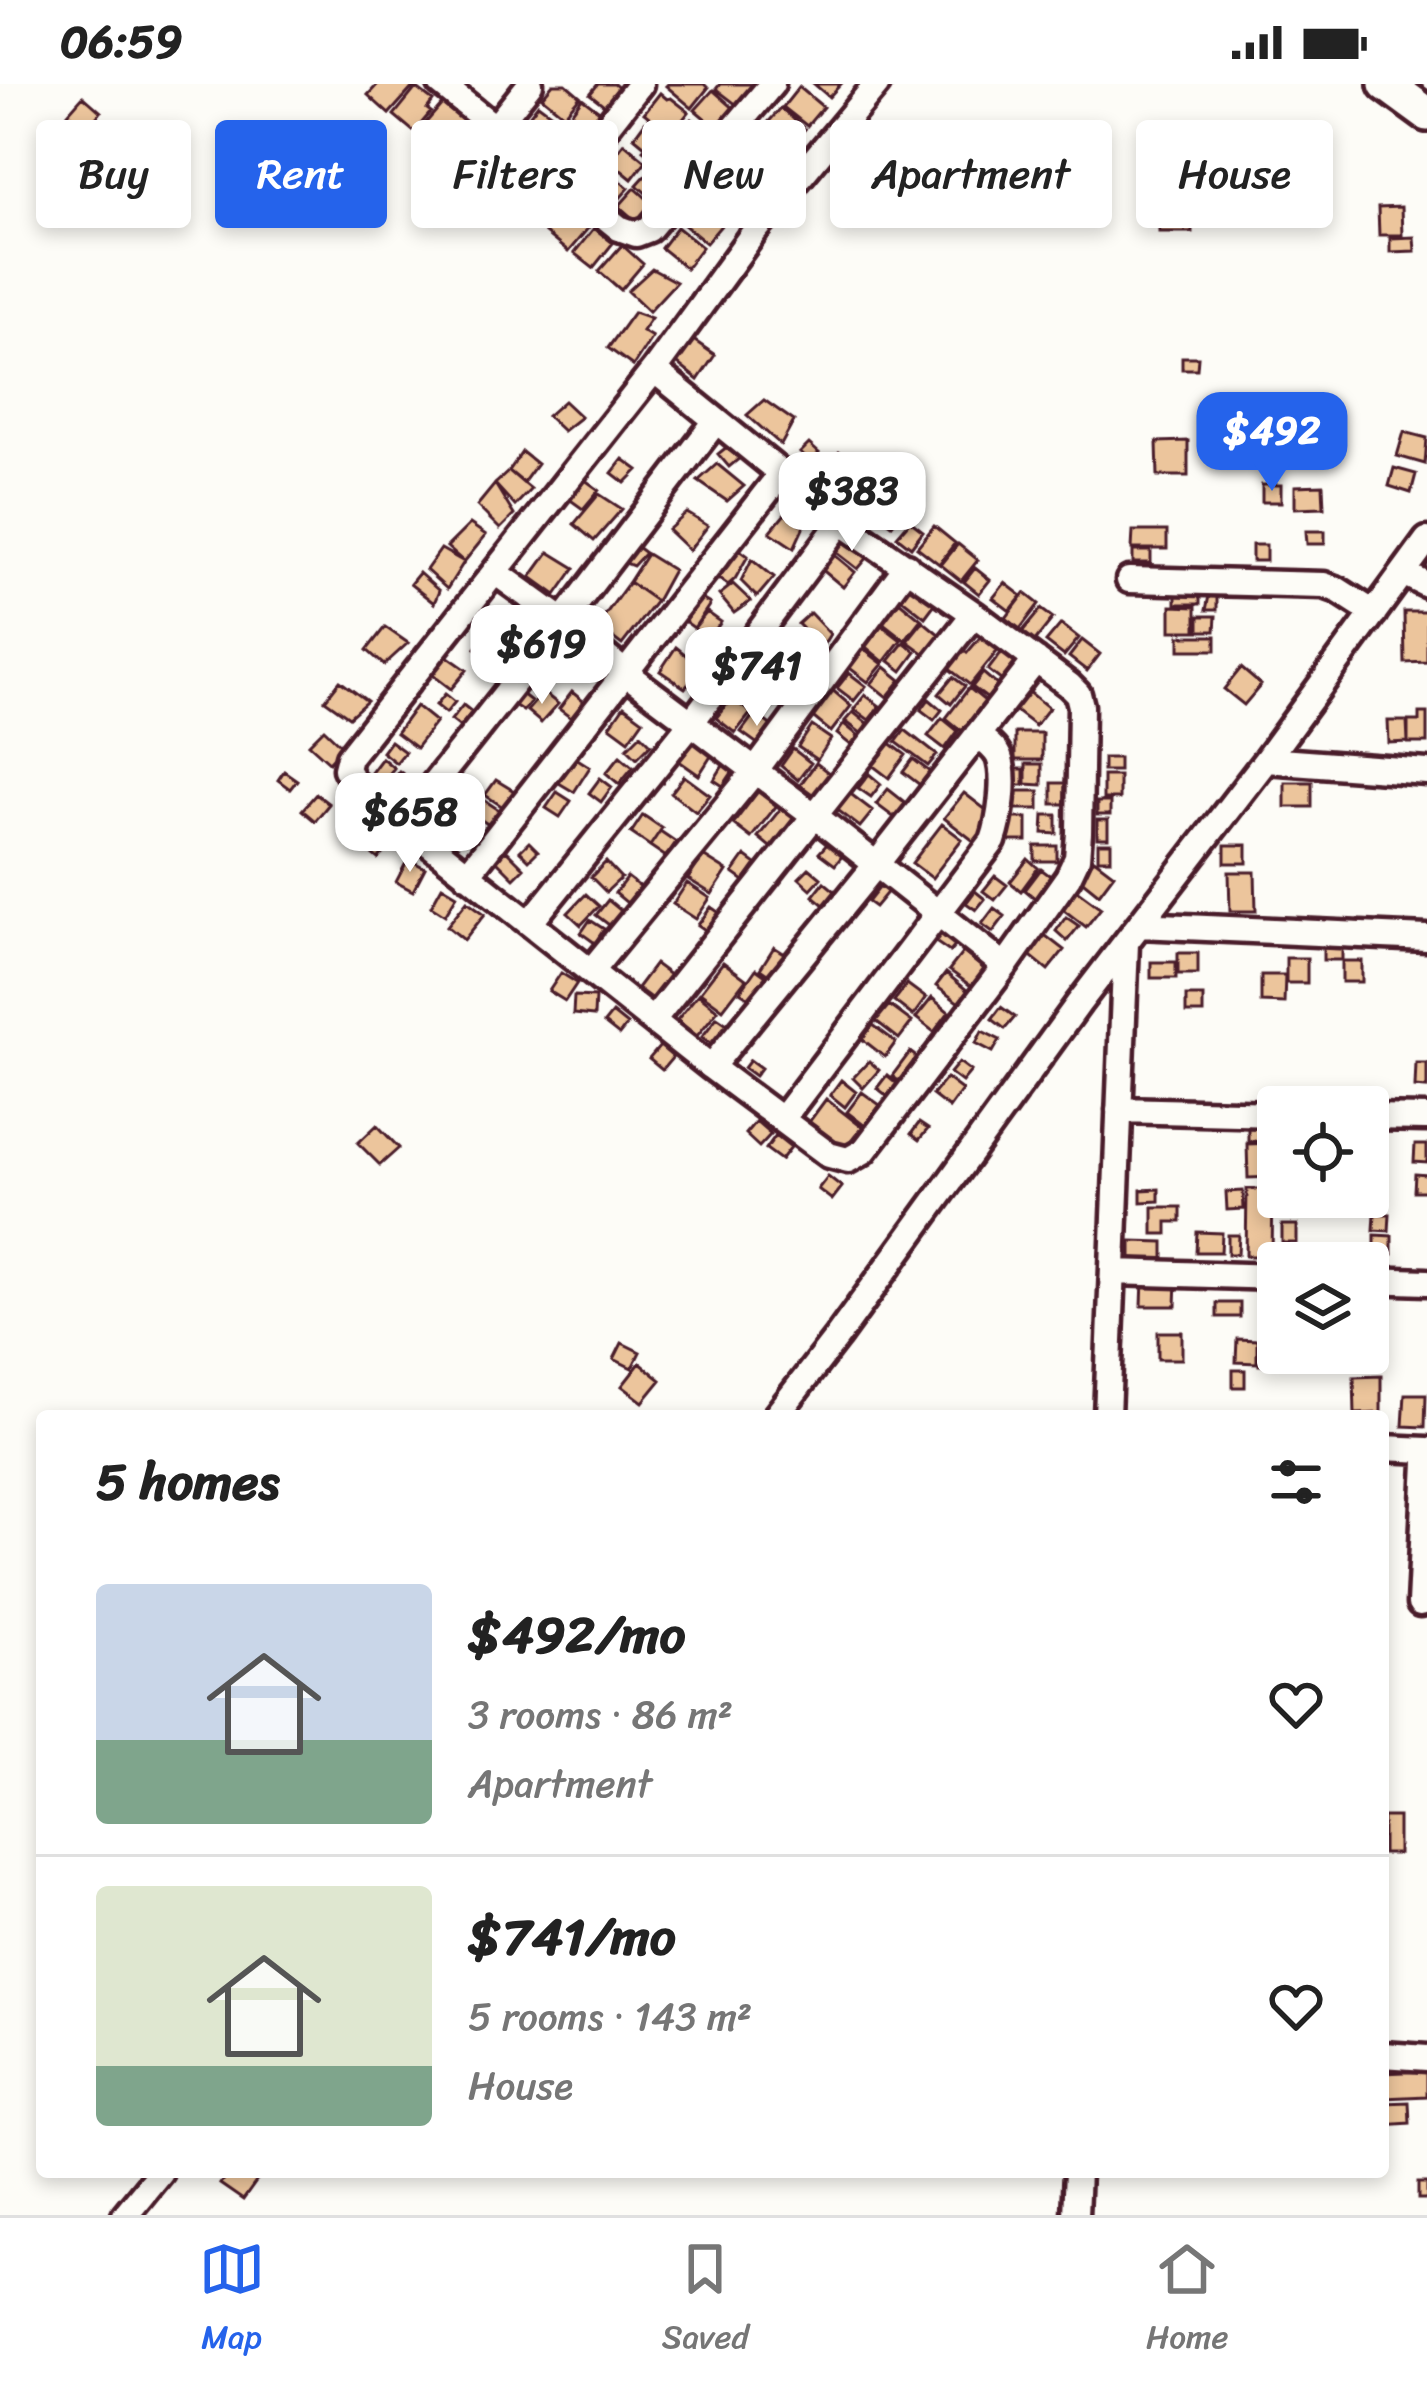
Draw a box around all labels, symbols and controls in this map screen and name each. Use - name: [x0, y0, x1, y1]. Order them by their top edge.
- text: 06:59: [60, 2, 183, 82]
- chip: Buy: [36, 120, 191, 228]
- chip: Rent: [215, 120, 387, 228]
- chip: Filters: [411, 120, 618, 228]
- chip: New: [642, 120, 806, 228]
- chip: Apartment: [830, 120, 1112, 228]
- chip: House: [1136, 120, 1333, 228]
- pin: $492: [1201, 392, 1343, 494]
- text: $492: [1223, 396, 1321, 465]
- pin: $383: [781, 452, 923, 554]
- text: $383: [806, 456, 898, 525]
- pin: $619: [471, 605, 613, 707]
- text: $619: [497, 609, 587, 678]
- pin: $741: [686, 627, 828, 729]
- text: $741: [712, 631, 802, 700]
- pin: $658: [339, 773, 481, 875]
- text: $658: [362, 777, 458, 846]
- map controls: [1257, 1086, 1389, 1374]
- button: locate: [1257, 1086, 1389, 1218]
- button: layers: [1257, 1242, 1389, 1374]
- text: 5 homes: [96, 1437, 279, 1527]
- icon: filters: [1263, 1449, 1329, 1515]
- text: $492/mo: [468, 1590, 685, 1680]
- icon: home: [192, 1632, 336, 1776]
- icon: heart: [1263, 1671, 1329, 1737]
- text: 3 rooms · 86 m²: [468, 1680, 733, 1749]
- text: Apartment: [468, 1749, 652, 1818]
- text: $741/mo: [468, 1892, 676, 1982]
- icon: home: [192, 1934, 336, 2078]
- icon: heart: [1263, 1973, 1329, 2039]
- text: 5 rooms · 143 m²: [468, 1982, 752, 2051]
- text: House: [468, 2051, 573, 2120]
- tab: Map: [199, 2236, 265, 2366]
- tab: Saved: [662, 2236, 749, 2366]
- tab: Home: [1146, 2236, 1228, 2366]

